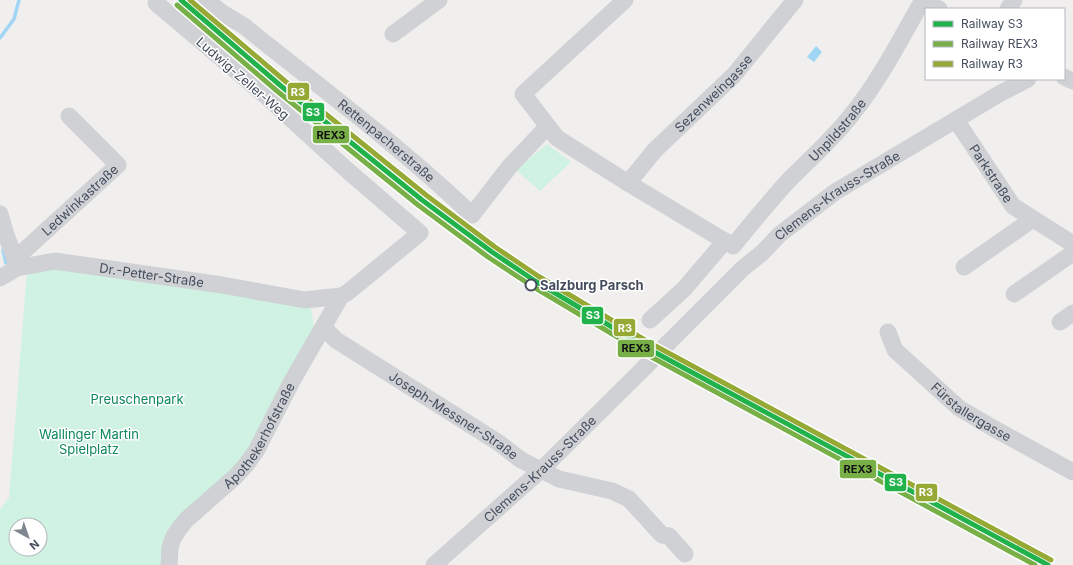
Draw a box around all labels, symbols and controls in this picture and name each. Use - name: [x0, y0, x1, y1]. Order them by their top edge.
- legend: [925, 8, 1065, 80]
- text: Railway S3: [961, 16, 1023, 31]
- street label: Ludwig-Zeller-Weg: [193, 33, 293, 123]
- text: Railway REX3: [961, 36, 1038, 51]
- street label: Sezenweingasse: [671, 51, 755, 135]
- text: Railway R3: [961, 56, 1023, 71]
- line badge: R3: [287, 82, 310, 101]
- text: R3: [291, 85, 305, 99]
- street label: Unpildstraße: [805, 95, 869, 165]
- street label: Rettenpacherstraße: [335, 96, 438, 185]
- line badge: S3: [302, 102, 325, 122]
- text: S3: [306, 105, 320, 119]
- line badge: REX3: [312, 125, 350, 144]
- text: REX3: [317, 128, 345, 142]
- street label: Parkstraße: [966, 141, 1016, 206]
- street label: Clemens-Krauss-Straße: [771, 147, 903, 244]
- street label: Ledwinkastraße: [38, 161, 121, 239]
- street label: Dr.-Petter-Straße: [98, 259, 205, 290]
- place label: Salzburg Parsch: [540, 277, 644, 293]
- marker: Salzburg Parsch: [524, 278, 538, 292]
- line badge: S3: [581, 306, 604, 325]
- text: S3: [586, 308, 600, 322]
- line badge: R3: [613, 318, 636, 337]
- text: R3: [618, 321, 632, 335]
- line badge: REX3: [617, 339, 655, 358]
- text: REX3: [622, 341, 650, 355]
- street label: Joseph-Messner-Straße: [386, 368, 521, 463]
- street label: Fürstallergasse: [928, 379, 1014, 444]
- street label: Apothekerhofstraße: [220, 380, 298, 492]
- park label: Preuschenpark: [90, 391, 184, 407]
- street label: Clemens-Krauss-Straße: [480, 412, 599, 525]
- park label: Wallinger Martin Spielplatz: [39, 426, 139, 457]
- line badge: REX3: [839, 459, 877, 479]
- text: REX3: [844, 462, 872, 476]
- line badge: S3: [884, 473, 907, 492]
- text: S3: [889, 475, 903, 489]
- line badge: R3: [915, 483, 938, 502]
- text: R3: [919, 485, 933, 499]
- north arrow: [8, 517, 48, 557]
- text: N: [27, 537, 42, 553]

